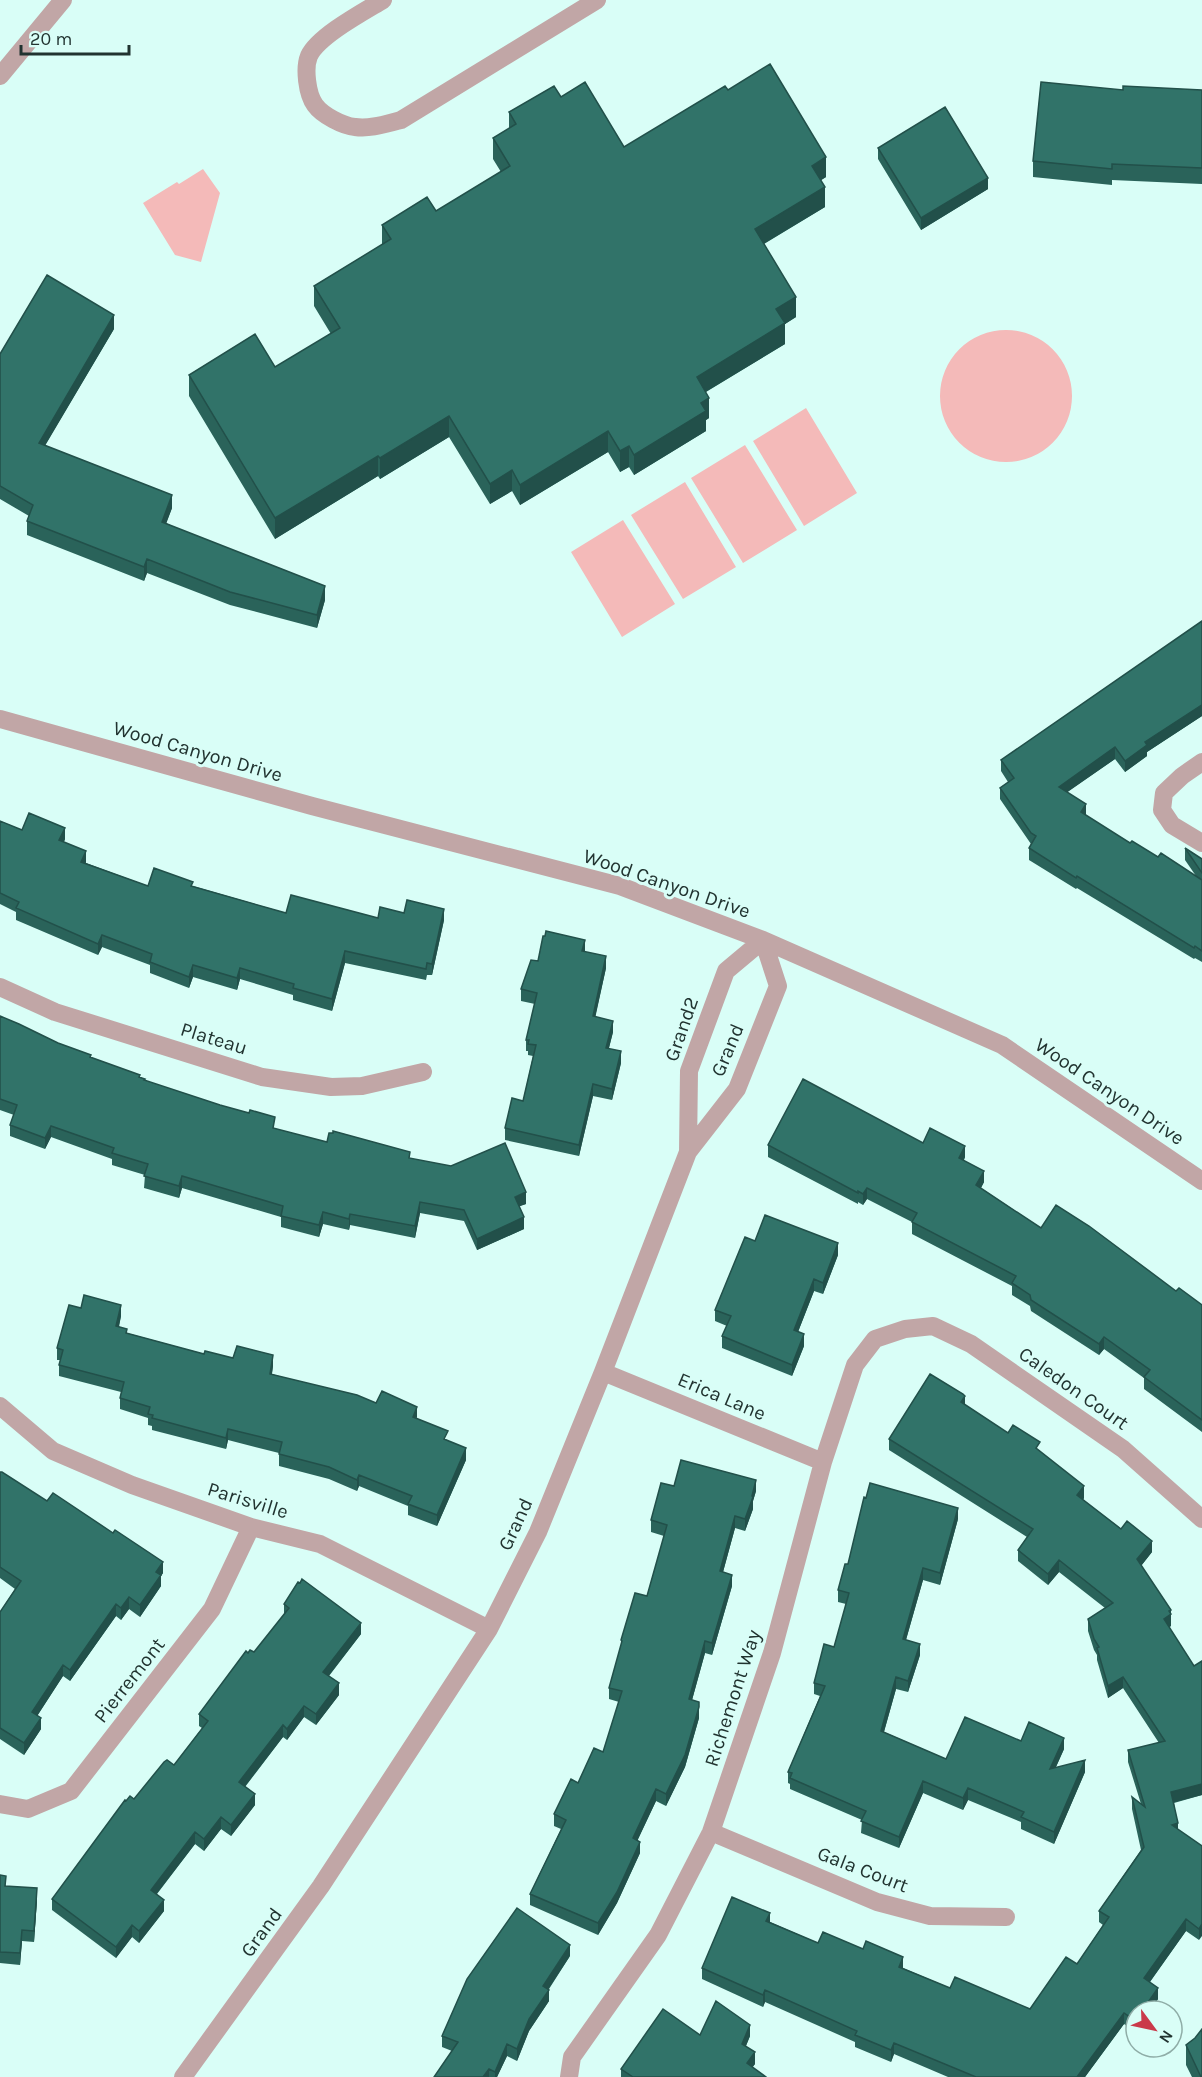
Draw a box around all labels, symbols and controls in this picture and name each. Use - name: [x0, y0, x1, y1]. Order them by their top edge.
- scale bar: [21, 18, 129, 56]
- text: 20 m: [30, 28, 72, 50]
- street label: Wood Canyon Drive: [111, 716, 285, 787]
- street label: Wood Canyon Drive: [580, 844, 753, 923]
- street label: Grand2: [660, 994, 703, 1064]
- street label: Plateau: [178, 1017, 250, 1060]
- street label: Grand: [706, 1020, 749, 1080]
- street label: Wood Canyon Drive: [1031, 1033, 1189, 1150]
- street label: Caledon Court: [1014, 1342, 1133, 1435]
- street label: Erica Lane: [674, 1368, 769, 1425]
- street label: Parisville: [205, 1477, 291, 1524]
- street label: Grand: [493, 1494, 538, 1554]
- street label: Richemont Way: [700, 1627, 765, 1769]
- street label: Pierremont: [89, 1633, 170, 1727]
- street label: Gala Court: [814, 1842, 912, 1897]
- street label: Grand: [236, 1903, 287, 1961]
- north arrow: [1124, 1999, 1184, 2059]
- text: N: [1155, 2027, 1177, 2047]

